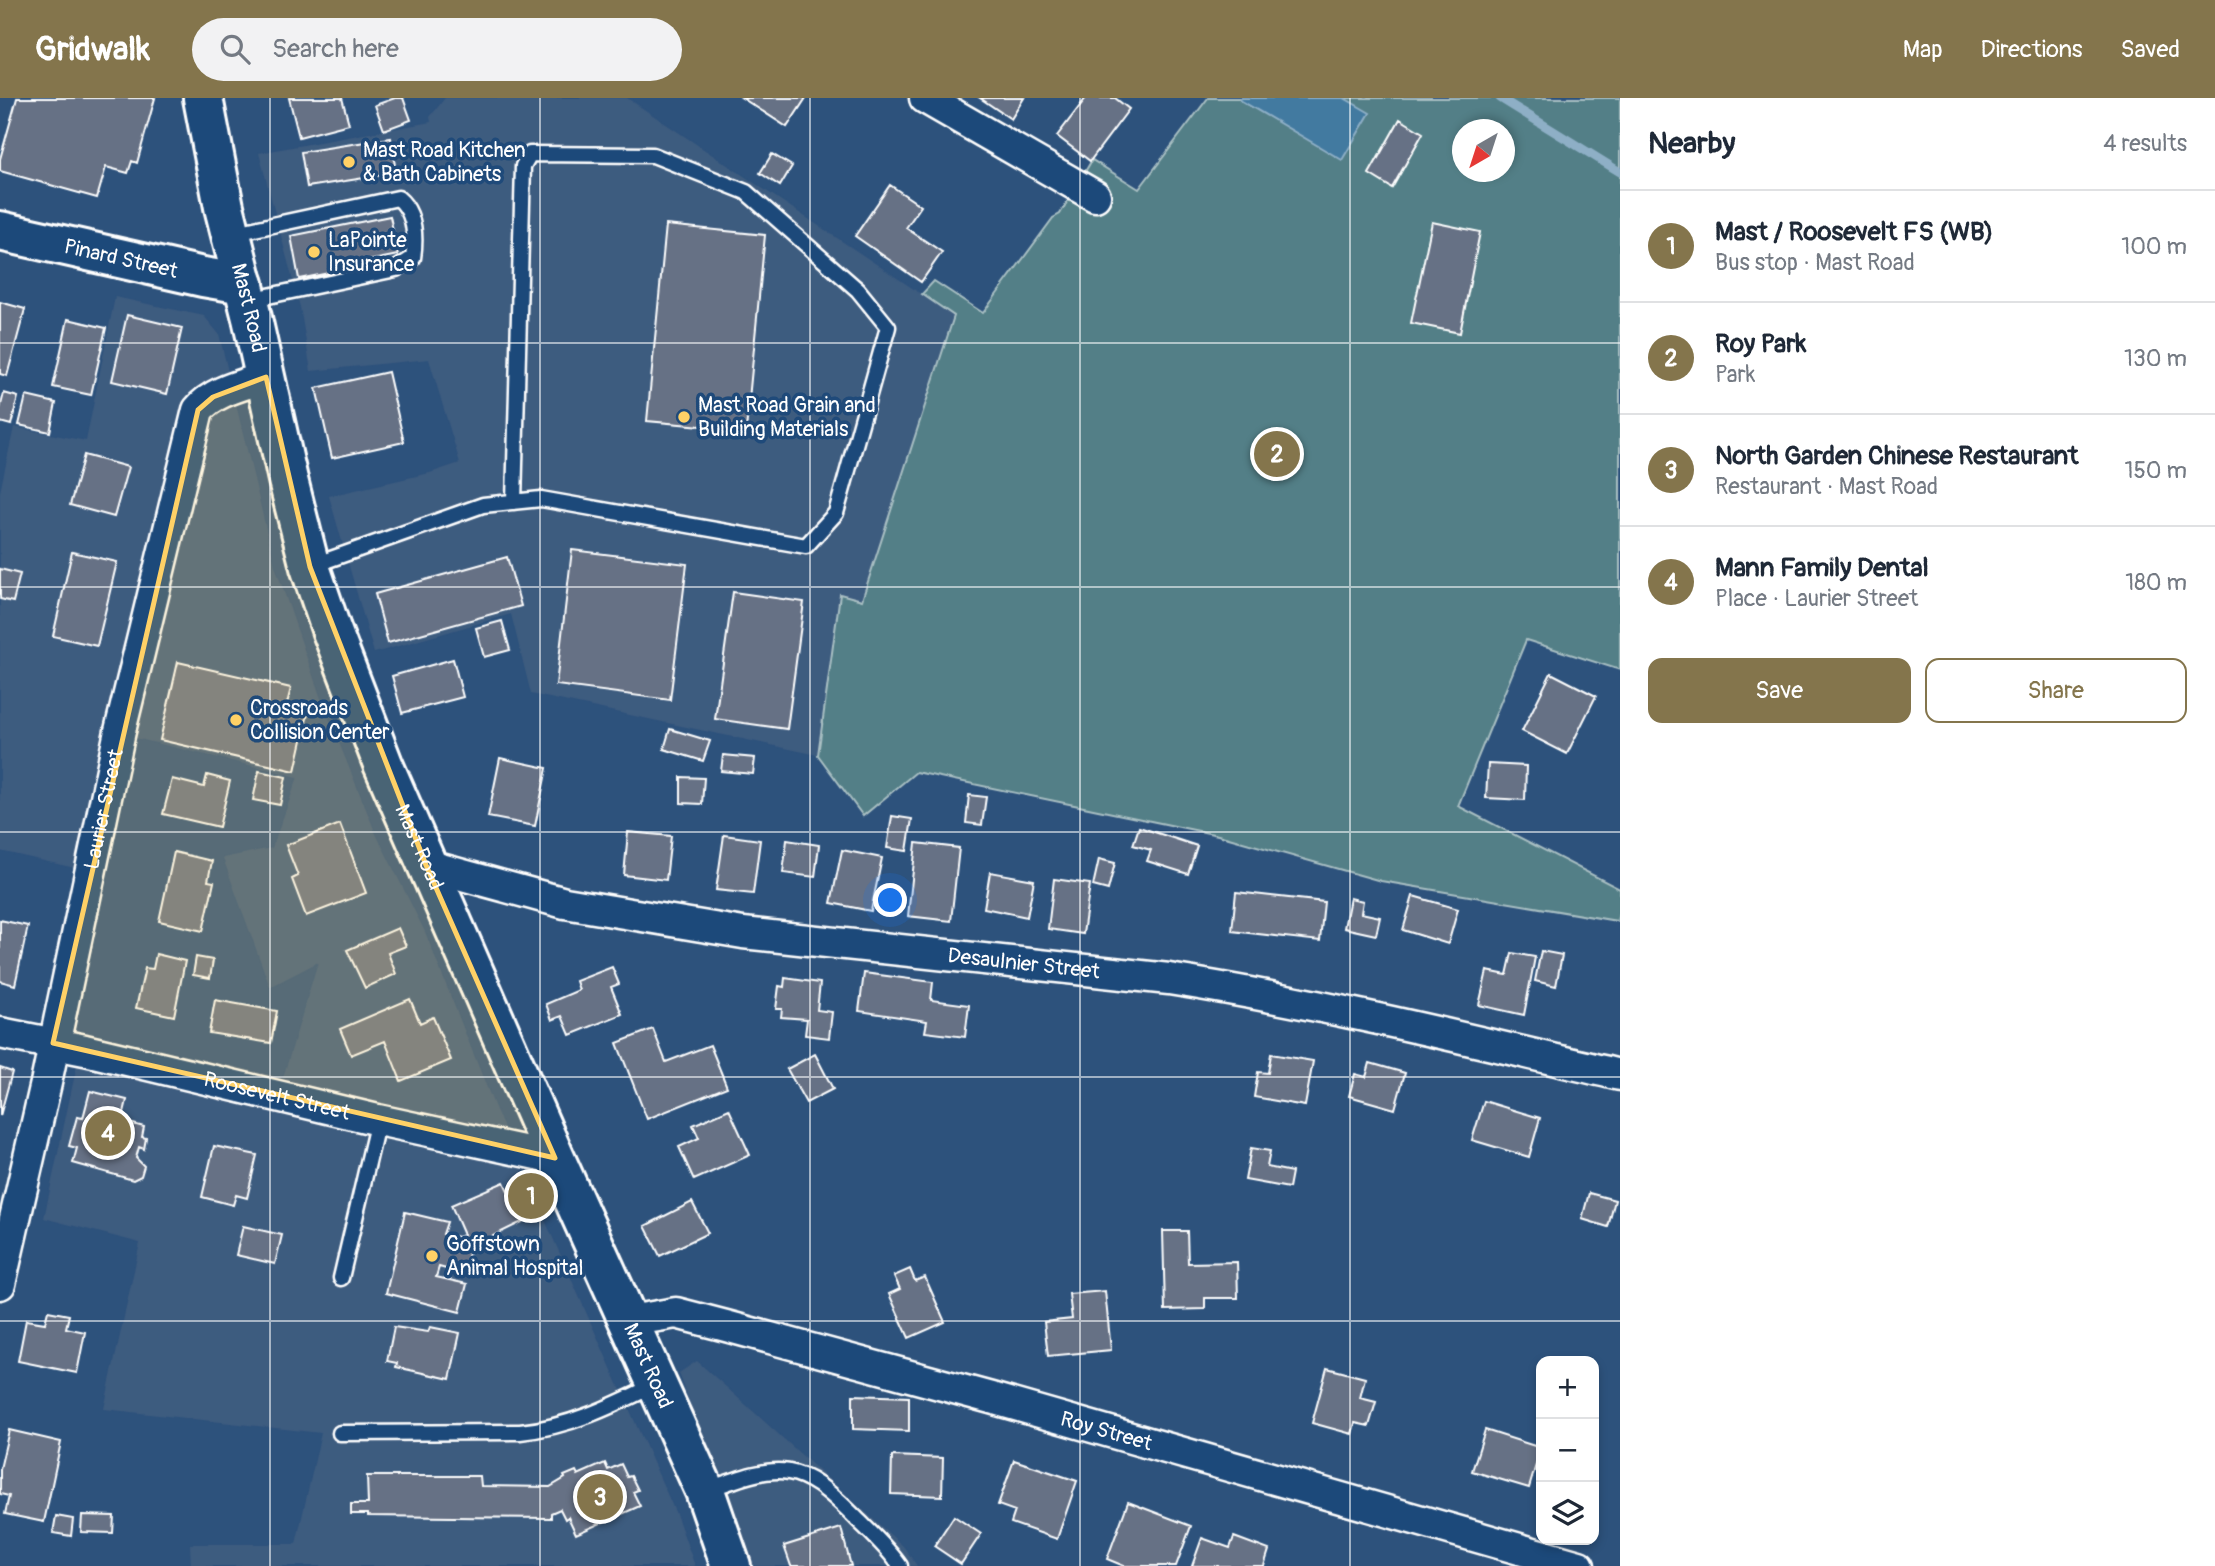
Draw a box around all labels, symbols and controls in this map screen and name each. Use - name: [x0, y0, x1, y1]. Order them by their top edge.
- search box: [192, 18, 682, 81]
- text: Gridwalk: [35, 29, 150, 70]
- icon: search: [216, 30, 254, 68]
- text: Search here: [272, 33, 399, 65]
- text: Map: [1903, 35, 1943, 64]
- text: Directions: [1981, 35, 2082, 64]
- text: Saved: [2120, 35, 2180, 64]
- north arrow: [1452, 119, 1515, 182]
- text: Nearby: [1648, 125, 1735, 162]
- text: 4 results: [2103, 129, 2187, 158]
- place label: Mast Road Kitchen & Bath Cabinets: [363, 137, 526, 188]
- marker: Mast Road Kitchen & Bath Cabinets: [341, 154, 357, 170]
- text: Mast / Roosevelt FS (WB): [1715, 216, 1994, 248]
- place label: LaPointe Insurance: [328, 227, 415, 278]
- street label: Pinard Street: [62, 232, 181, 284]
- text: 1: [1667, 232, 1676, 261]
- text: 100 m: [2121, 232, 2187, 261]
- marker: LaPointe Insurance: [306, 244, 322, 260]
- text: Bus stop · Mast Road: [1715, 248, 1915, 277]
- street label: Mast Road: [225, 261, 273, 355]
- text: Roy Park: [1715, 328, 1806, 360]
- text: 2: [1665, 344, 1677, 373]
- text: 130 m: [2124, 344, 2187, 373]
- text: Park: [1715, 360, 1755, 389]
- place label: Mast Road Grain and Building Materials: [698, 392, 876, 443]
- marker: Mast Road Grain and Building Materials: [676, 409, 692, 425]
- pin: 2: [1254, 428, 1300, 480]
- text: North Garden Chinese Restaurant: [1715, 440, 2079, 472]
- text: 3: [1665, 456, 1677, 485]
- text: 150 m: [2124, 456, 2187, 485]
- text: Restaurant · Mast Road: [1715, 472, 1938, 501]
- text: Mann Family Dental: [1715, 552, 1929, 584]
- text: 4: [1664, 568, 1678, 597]
- text: 180 m: [2125, 568, 2187, 597]
- text: Place · Laurier Street: [1715, 584, 1918, 613]
- button: Save: [1648, 658, 1911, 723]
- button: Share: [1925, 658, 2187, 723]
- place label: Crossroads Collision Center: [250, 695, 390, 746]
- marker: Crossroads Collision Center: [228, 712, 244, 728]
- street label: Laurier Street: [78, 746, 129, 872]
- street label: Mast Road: [389, 800, 450, 894]
- your location: [873, 883, 907, 917]
- street label: Desaulnier Street: [946, 942, 1102, 985]
- street label: Roosevelt Street: [201, 1065, 353, 1126]
- pin: 4: [85, 1107, 131, 1159]
- pin: 1: [508, 1170, 554, 1222]
- place label: Goffstown Animal Hospital: [446, 1231, 584, 1282]
- marker: Goffstown Animal Hospital: [424, 1248, 440, 1264]
- street label: Mast Road: [618, 1319, 680, 1413]
- map controls: [1536, 1356, 1599, 1545]
- button: +: [1536, 1356, 1599, 1419]
- street label: Roy Street: [1058, 1405, 1156, 1457]
- button: −: [1536, 1419, 1599, 1482]
- pin: 3: [577, 1471, 623, 1523]
- button: layers: [1536, 1482, 1599, 1545]

